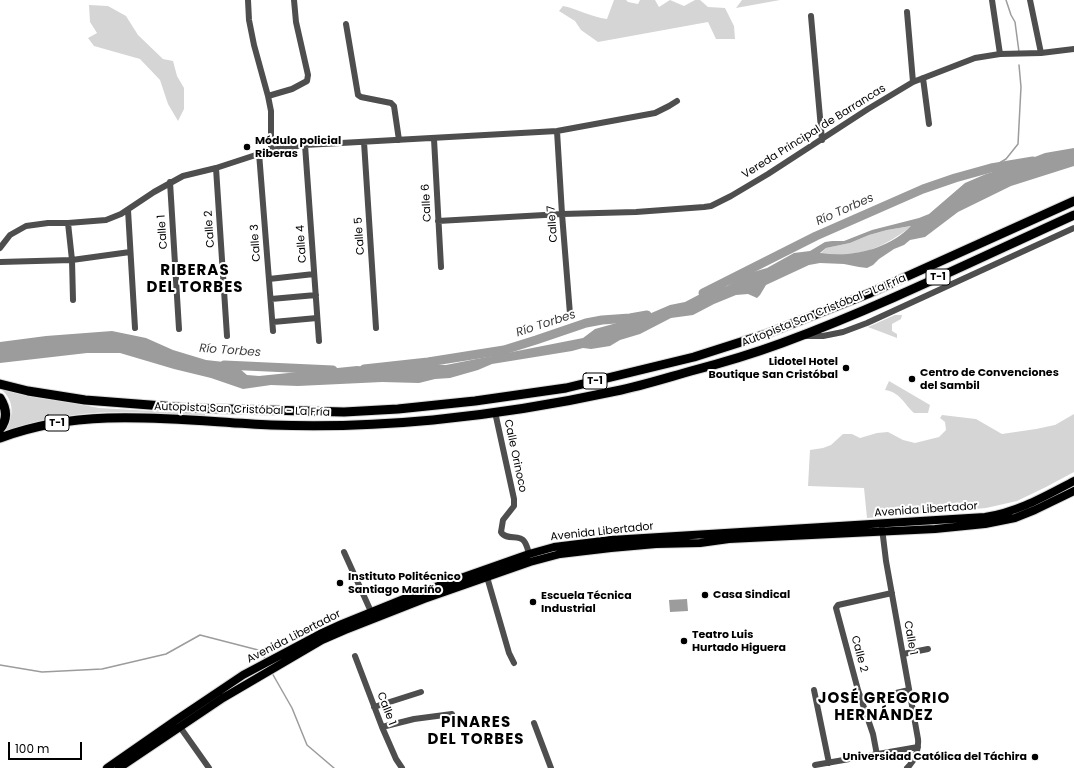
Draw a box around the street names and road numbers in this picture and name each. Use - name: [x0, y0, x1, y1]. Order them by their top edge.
- street label: Vereda Principal de Barrancas: [740, 82, 888, 182]
- street label: Calle 6: [419, 184, 435, 222]
- street label: Calle 7: [545, 205, 561, 243]
- street label: Calle 2: [202, 210, 218, 248]
- street label: Calle 1: [155, 214, 171, 250]
- street label: Calle 5: [352, 217, 368, 255]
- street label: Calle 3: [248, 224, 264, 262]
- street label: Calle 4: [294, 225, 310, 263]
- road number: T-1: [926, 269, 950, 285]
- street label: Autopista San Cristóbal - La Fría: [740, 272, 908, 350]
- road number: T-1: [583, 373, 607, 389]
- street label: Autopista San Cristóbal - La Fría: [154, 400, 330, 420]
- road number: T-1: [45, 415, 69, 431]
- street label: Calle Orinoco: [501, 418, 529, 494]
- street label: Avenida Libertador: [874, 500, 978, 520]
- street label: Avenida Libertador: [550, 520, 654, 544]
- street label: Avenida Libertador: [245, 608, 343, 666]
- street label: Calle 1: [900, 620, 920, 656]
- street label: Calle 2: [848, 634, 870, 674]
- street label: Calle 1: [374, 690, 398, 728]

